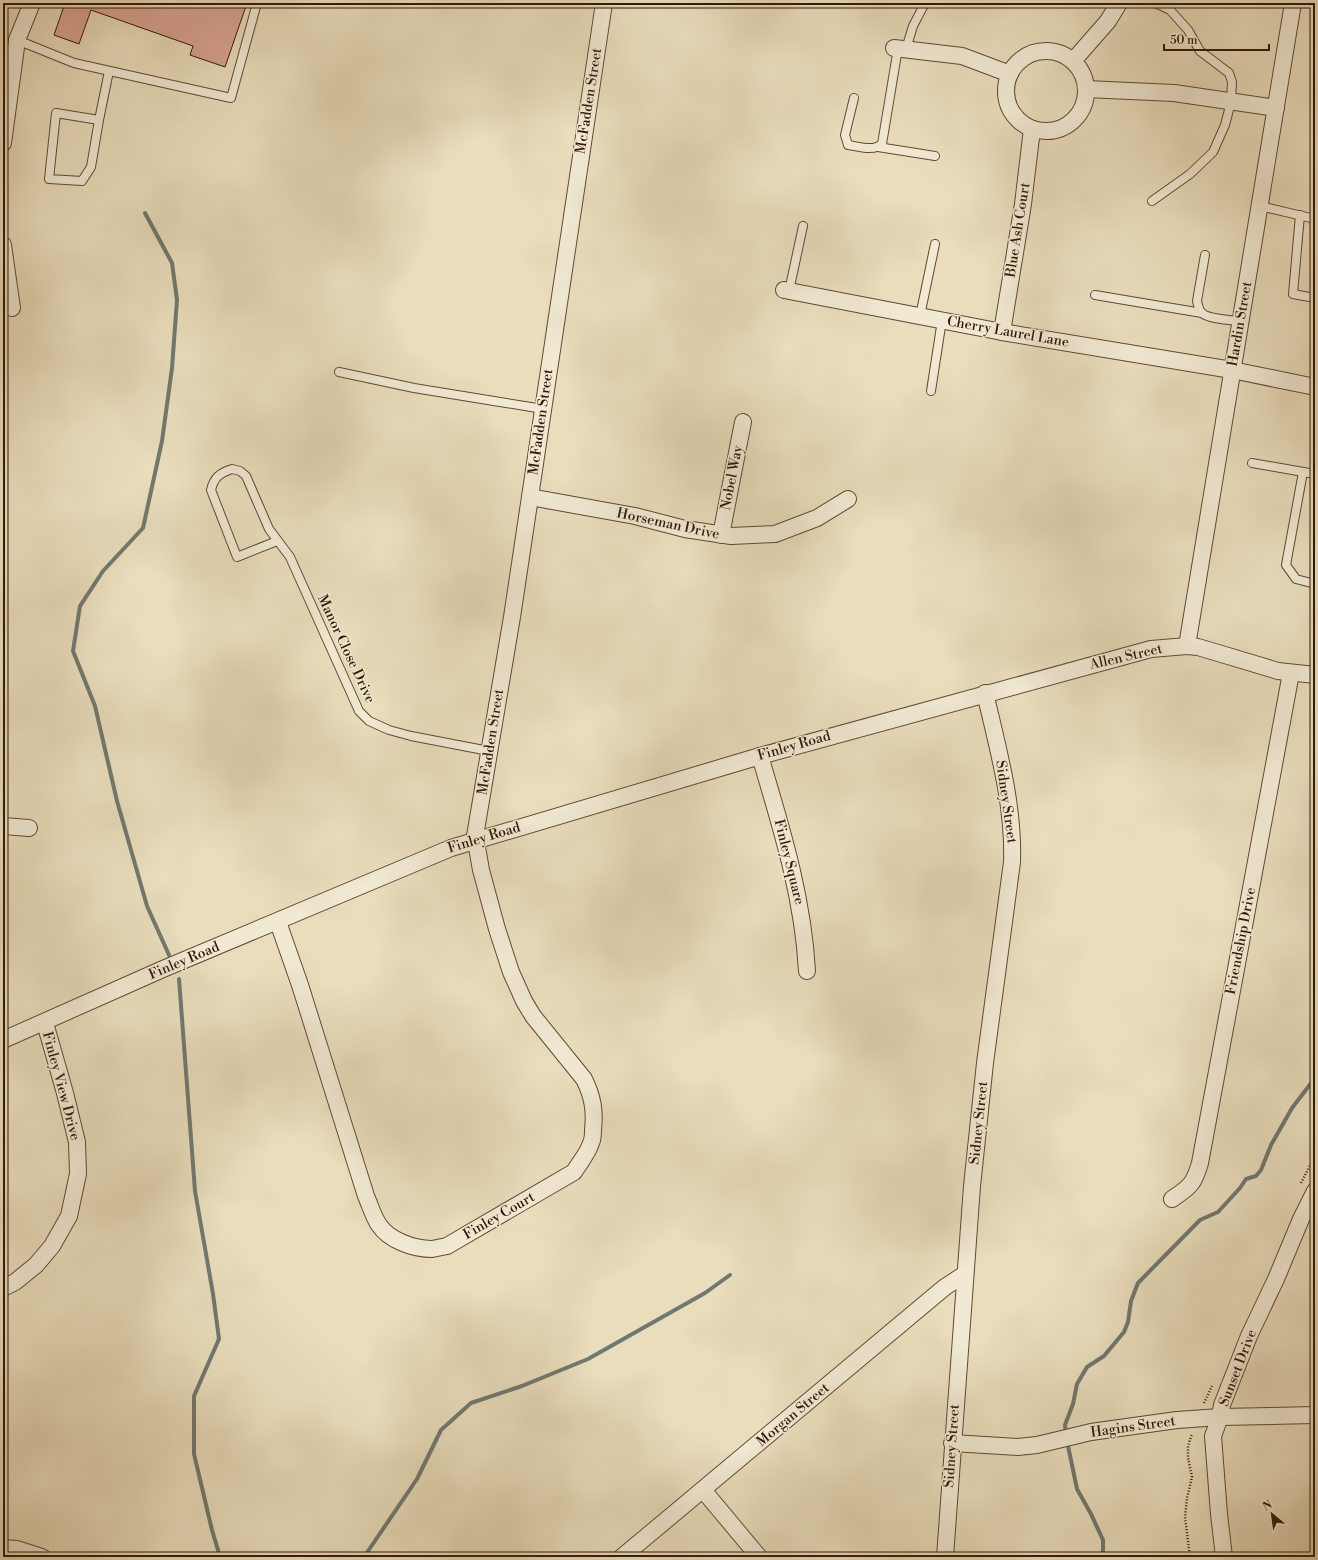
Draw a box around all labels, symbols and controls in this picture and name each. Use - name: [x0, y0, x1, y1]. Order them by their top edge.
- scale bar: [1164, 26, 1269, 52]
- text: 50 m: [1170, 33, 1198, 48]
- street label: McFadden Street: [572, 47, 606, 155]
- street label: Blue Ash Court: [1001, 181, 1034, 280]
- street label: Hardin Street: [1224, 280, 1256, 368]
- street label: Cherry Laurel Lane: [946, 312, 1070, 352]
- street label: McFadden Street: [525, 368, 557, 476]
- street label: Nobel Way: [717, 444, 747, 512]
- street label: Horseman Drive: [615, 504, 721, 544]
- street label: Manor Close Drive: [313, 592, 379, 706]
- street label: Allen Street: [1087, 640, 1164, 674]
- street label: McFadden Street: [474, 688, 508, 796]
- street label: Finley Road: [755, 727, 833, 765]
- street label: Sidney Street: [991, 759, 1021, 845]
- street label: Finley Square: [770, 817, 808, 907]
- street label: Finley Road: [445, 818, 523, 858]
- street label: Friendship Drive: [1222, 886, 1260, 996]
- street label: Finley Road: [146, 938, 222, 984]
- street label: Finley View Drive: [38, 1030, 84, 1142]
- street label: Sidney Street: [966, 1080, 992, 1166]
- street label: Finley Court: [460, 1188, 538, 1244]
- street label: Sunset Drive: [1215, 1327, 1261, 1409]
- street label: Morgan Street: [753, 1379, 833, 1451]
- street label: Sidney Street: [940, 1404, 964, 1488]
- street label: Hagins Street: [1089, 1412, 1177, 1442]
- north arrow: [1252, 1494, 1292, 1534]
- text: N: [1260, 1498, 1275, 1514]

